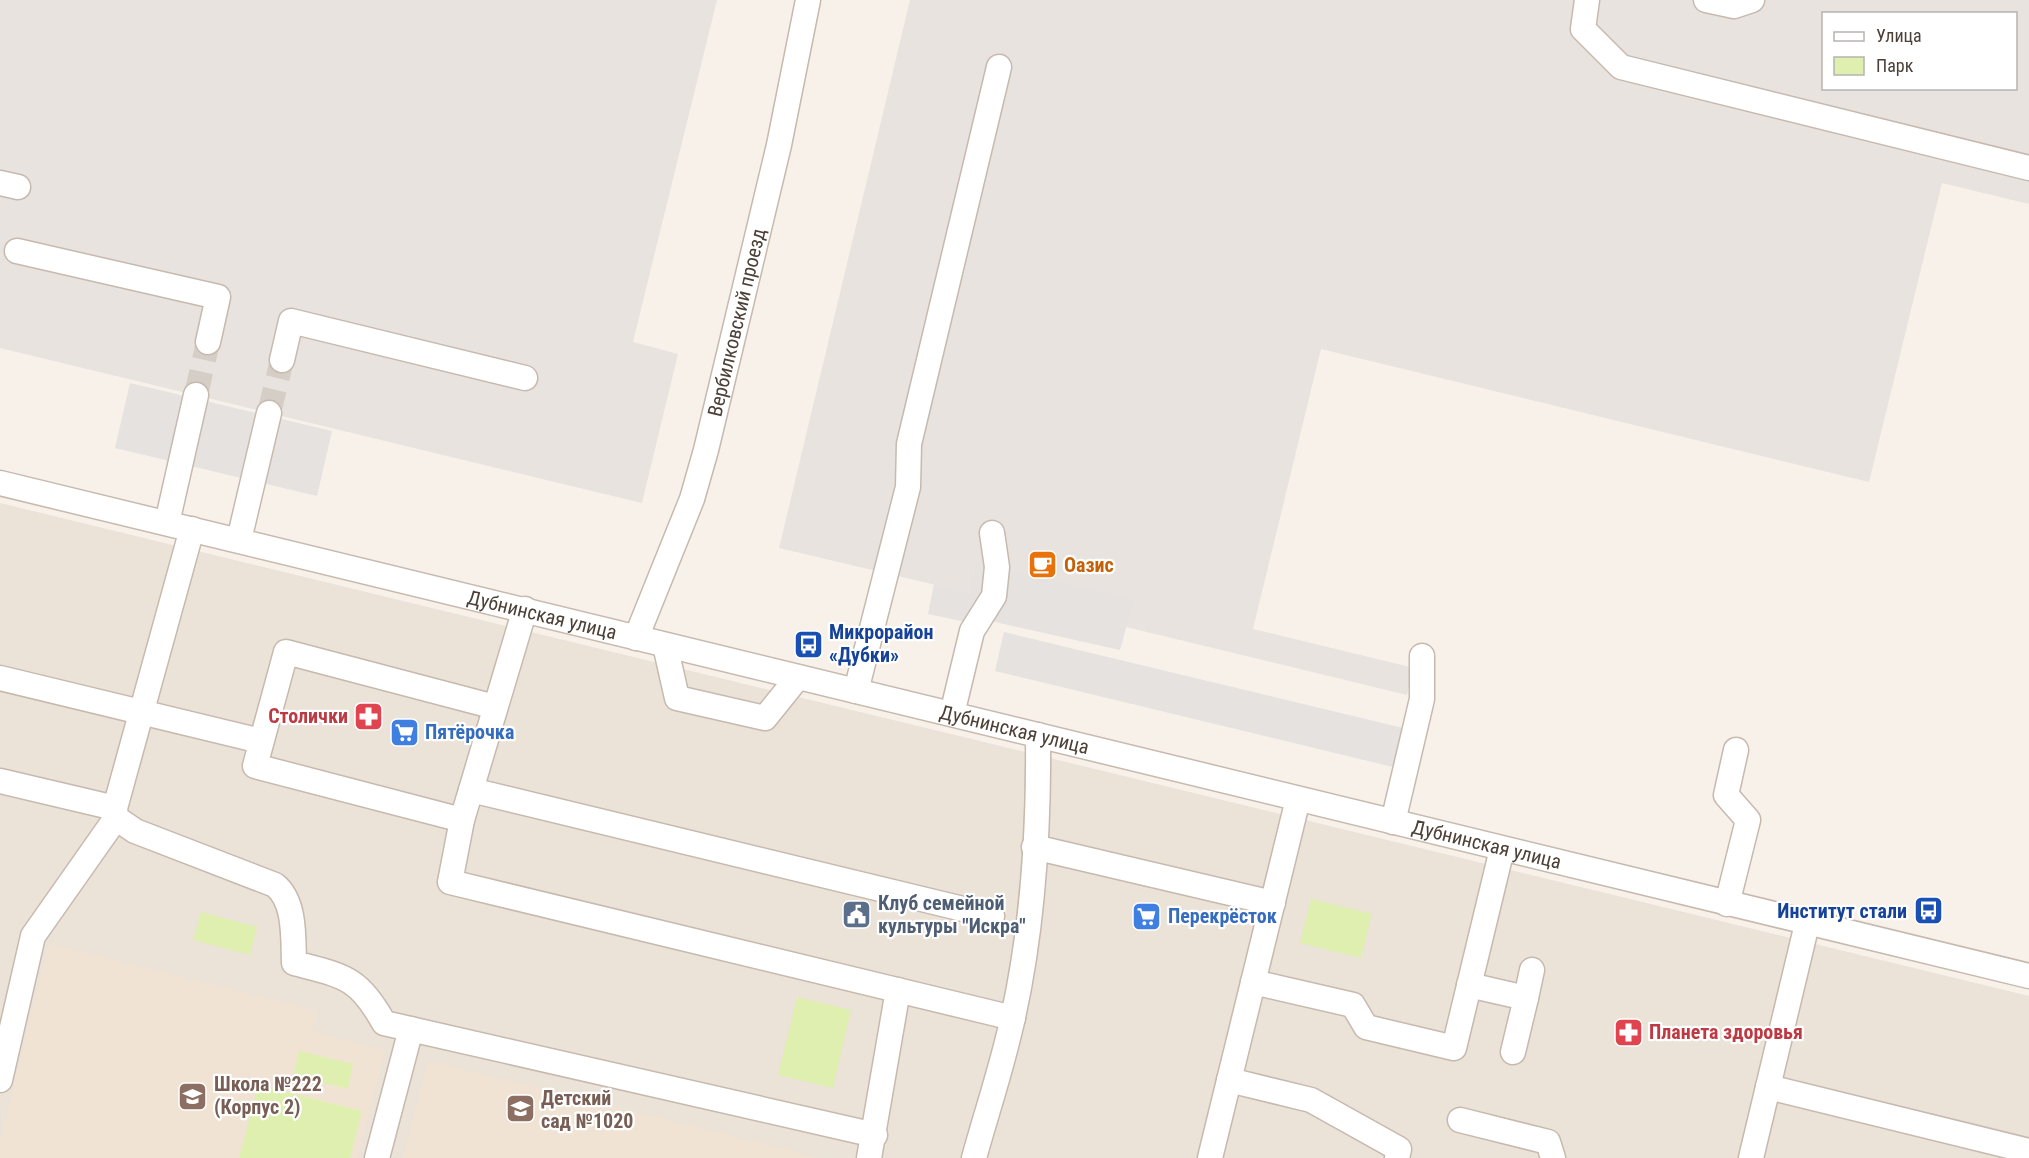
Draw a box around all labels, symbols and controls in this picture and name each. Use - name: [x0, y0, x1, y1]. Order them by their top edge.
- legend: [1822, 12, 2017, 90]
- text: Улица: [1876, 25, 1922, 46]
- text: Парк: [1876, 55, 1914, 76]
- street label: Вербилковский проезд: [702, 226, 771, 419]
- cafe icon: Оазис: [1027, 549, 1059, 581]
- place label: Оазис: [1064, 553, 1114, 577]
- street label: Дубнинская улица: [465, 585, 619, 644]
- place label: Микрорайон «Дубки»: [829, 620, 933, 667]
- bus stop icon: Микрорайон «Дубки»: [792, 628, 824, 660]
- pharmacy icon: Столички: [353, 700, 385, 732]
- street label: Дубнинская улица: [937, 700, 1092, 759]
- place label: Столички: [268, 704, 348, 728]
- supermarket icon: Пятёрочка: [388, 716, 420, 748]
- place label: Пятёрочка: [425, 720, 514, 744]
- street label: Дубнинская улица: [1410, 815, 1564, 874]
- place label: Клуб семейной культуры "Искра": [878, 891, 1026, 938]
- bus stop icon: Институт стали: [1912, 895, 1944, 927]
- public building icon: Клуб семейной культуры "Искра": [841, 898, 873, 930]
- place label: Институт стали: [1777, 899, 1907, 923]
- supermarket icon: Перекрёсток: [1131, 900, 1163, 932]
- place label: Перекрёсток: [1168, 904, 1277, 928]
- pharmacy icon: Планета здоровья: [1612, 1016, 1644, 1048]
- place label: Планета здоровья: [1649, 1020, 1803, 1044]
- place label: Школа №222 (Корпус 2): [214, 1072, 322, 1119]
- school or university icon: Школа №222 (Корпус 2): [177, 1080, 209, 1112]
- place label: Детский сад №1020: [541, 1086, 633, 1133]
- school or university icon: Детский сад №1020: [504, 1093, 536, 1125]

